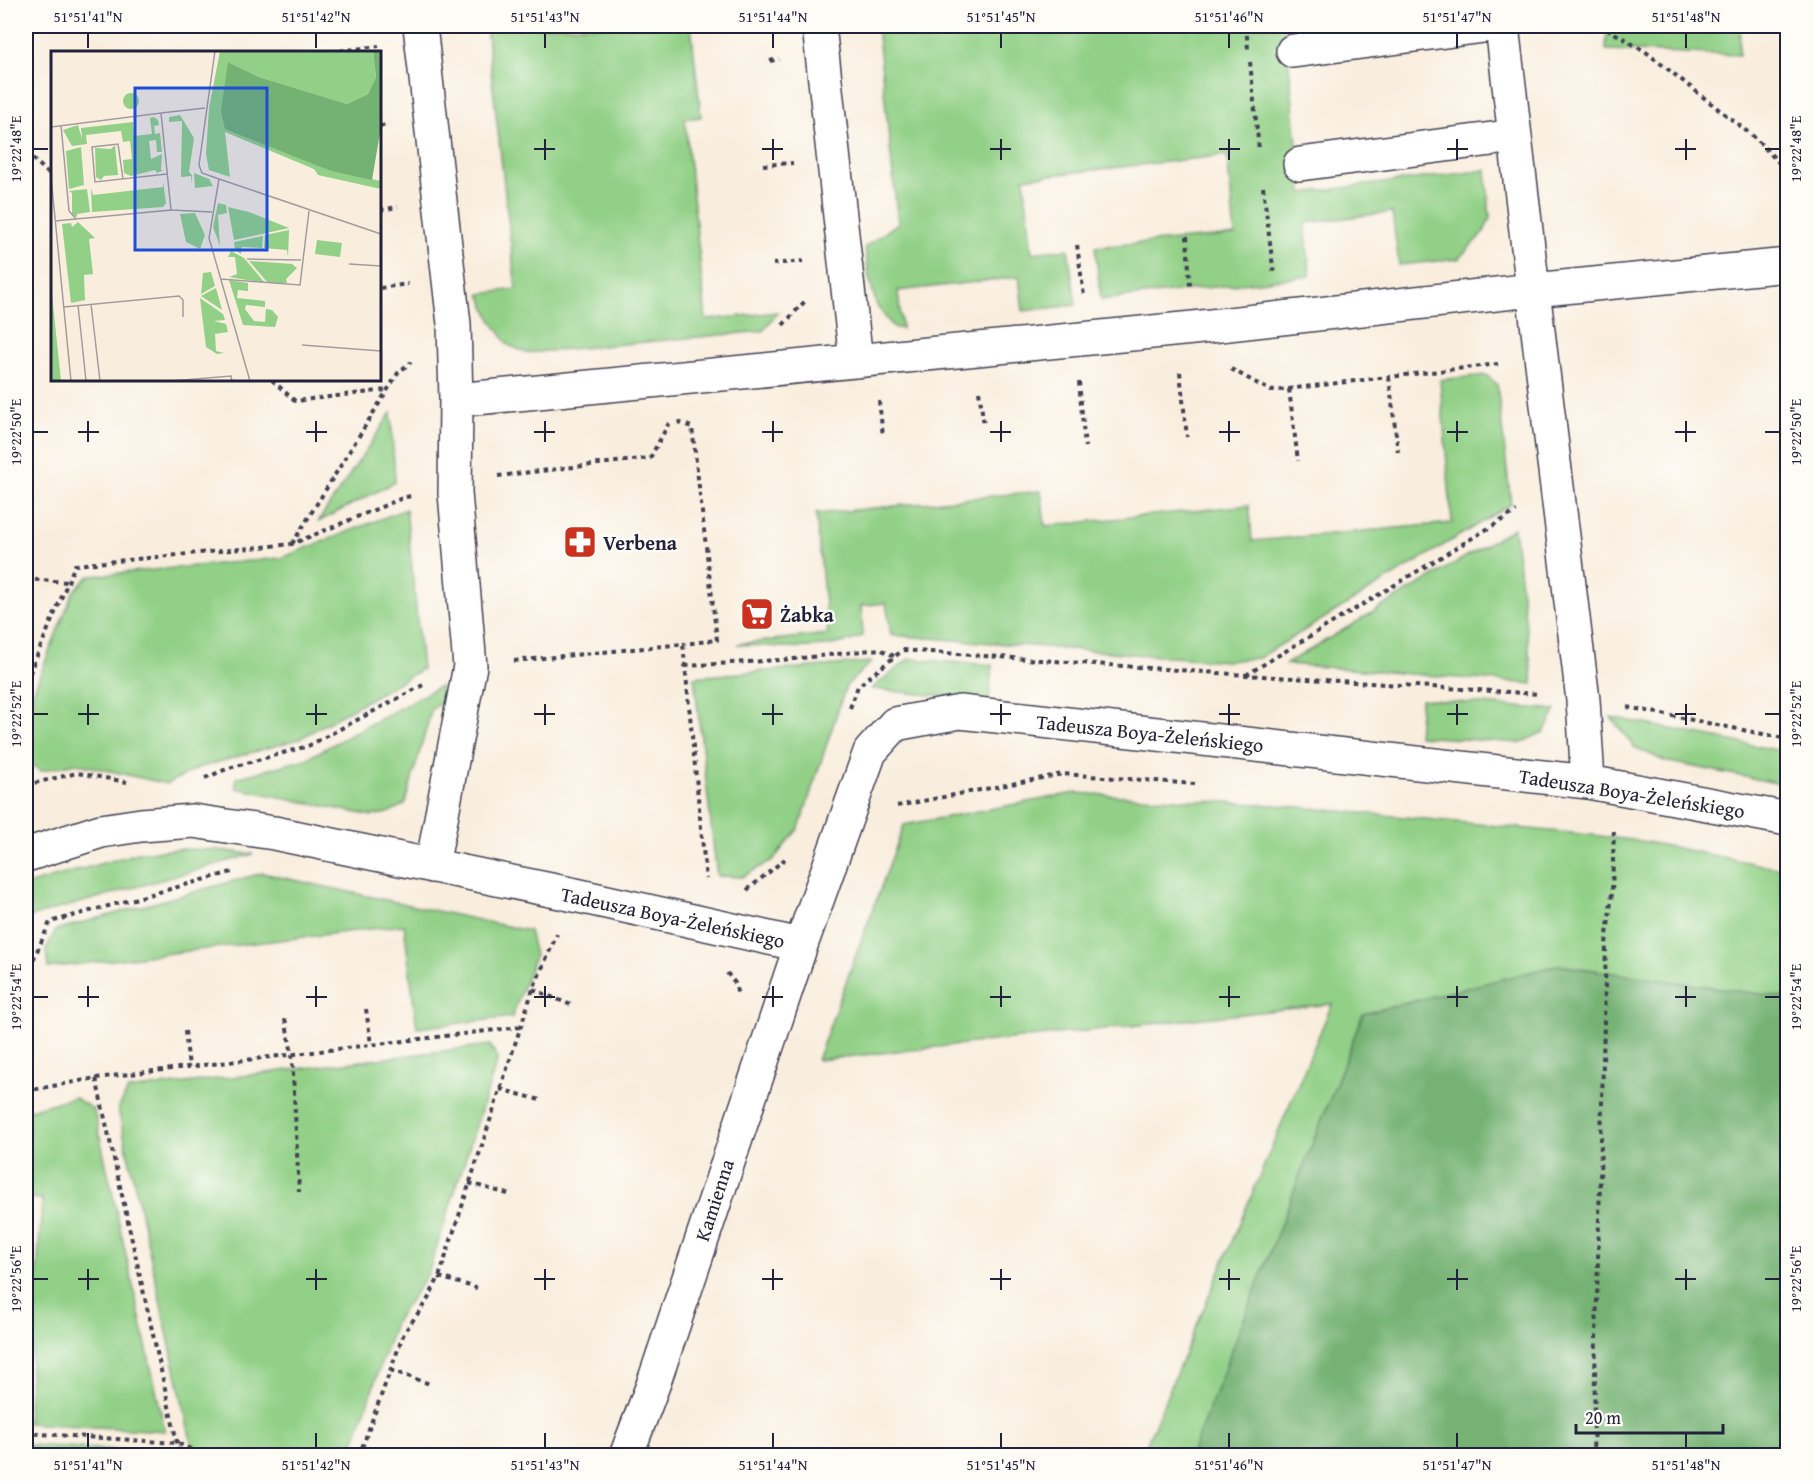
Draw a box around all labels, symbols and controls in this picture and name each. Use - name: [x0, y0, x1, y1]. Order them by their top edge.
- text: 51°51'41"N: [54, 6, 123, 27]
- text: 51°51'42"N: [282, 6, 351, 27]
- text: 51°51'43"N: [511, 6, 580, 27]
- text: 51°51'44"N: [739, 6, 808, 27]
- text: 51°51'45"N: [967, 6, 1036, 27]
- text: 51°51'46"N: [1195, 6, 1264, 27]
- text: 51°51'47"N: [1423, 6, 1492, 27]
- text: 51°51'48"N: [1652, 6, 1721, 27]
- inset map: [51, 51, 381, 381]
- text: 19°22'48"E: [5, 115, 26, 182]
- text: 19°22'48"E: [1785, 115, 1806, 182]
- text: 19°22'50"E: [5, 398, 26, 465]
- text: 19°22'50"E: [1785, 398, 1806, 465]
- pharmacy icon: Verbena: [562, 524, 598, 560]
- place label: Verbena: [603, 528, 678, 557]
- supermarket icon: Żabka: [739, 596, 775, 632]
- place label: Żabka: [780, 600, 835, 629]
- text: 19°22'52"E: [5, 680, 26, 747]
- text: 19°22'52"E: [1785, 680, 1806, 747]
- street label: Tadeusza Boya-Żeleńskiego: [1035, 707, 1265, 759]
- street label: Tadeusza Boya-Żeleńskiego: [1517, 761, 1747, 825]
- street label: Tadeusza Boya-Żeleńskiego: [558, 879, 788, 955]
- text: 19°22'54"E: [5, 963, 26, 1030]
- text: 19°22'54"E: [1785, 963, 1806, 1030]
- street label: Kamienna: [687, 1155, 741, 1245]
- text: 19°22'56"E: [5, 1245, 26, 1312]
- text: 19°22'56"E: [1785, 1245, 1806, 1312]
- scale bar: [1576, 1397, 1723, 1435]
- text: 20 m: [1585, 1404, 1621, 1431]
- text: 51°51'41"N: [54, 1454, 123, 1475]
- text: 51°51'42"N: [282, 1454, 351, 1475]
- text: 51°51'43"N: [511, 1454, 580, 1475]
- text: 51°51'44"N: [739, 1454, 808, 1475]
- text: 51°51'45"N: [967, 1454, 1036, 1475]
- text: 51°51'46"N: [1195, 1454, 1264, 1475]
- text: 51°51'47"N: [1423, 1454, 1492, 1475]
- text: 51°51'48"N: [1652, 1454, 1721, 1475]

